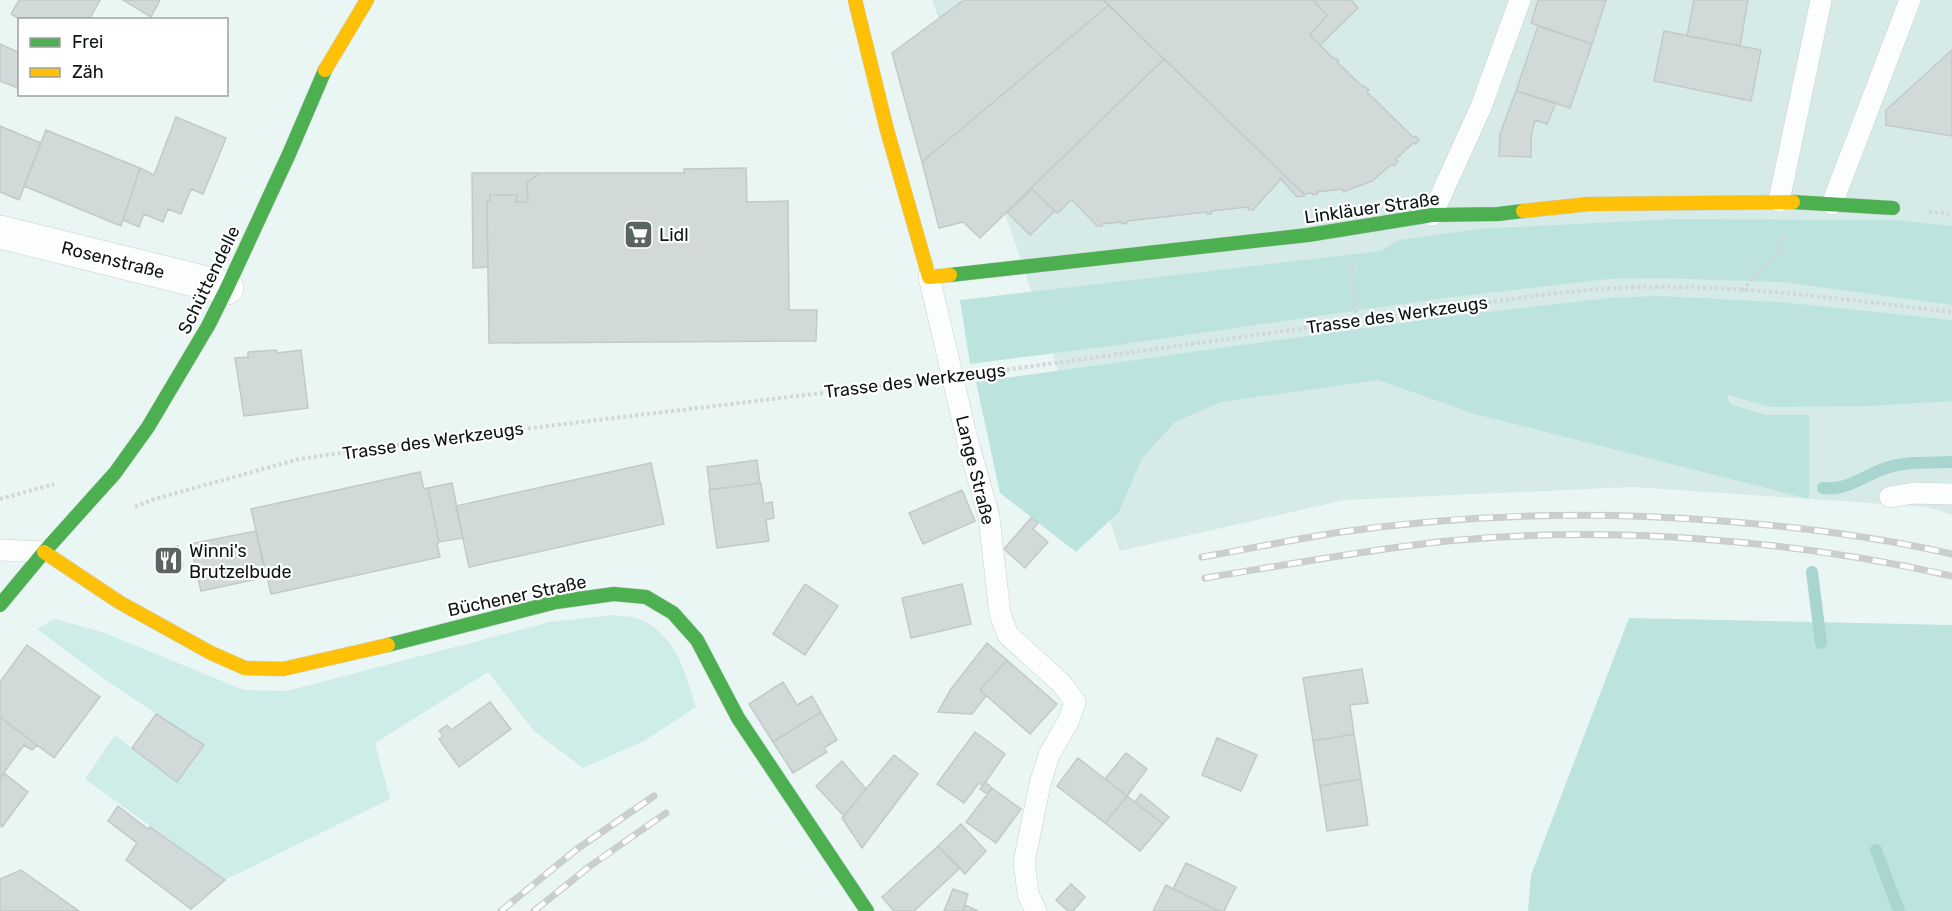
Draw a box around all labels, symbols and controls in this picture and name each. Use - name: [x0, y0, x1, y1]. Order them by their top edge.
- legend: [18, 18, 228, 96]
- text: Frei: [72, 31, 103, 53]
- text: Zäh: [72, 61, 104, 83]
- street label: Linkläuer Straße: [1303, 188, 1441, 228]
- supermarket icon: Lidl: [622, 219, 654, 251]
- street label: Schüttendelle: [173, 222, 245, 338]
- place label: Lidl: [659, 224, 689, 246]
- street label: Rosenstraße: [59, 237, 167, 283]
- street label: Trasse des Werkzeugs: [1305, 291, 1489, 339]
- street label: Trasse des Werkzeugs: [823, 359, 1007, 403]
- street label: Lange Straße: [951, 413, 999, 527]
- street label: Trasse des Werkzeugs: [341, 417, 525, 465]
- place label: Winni's Brutzelbude: [189, 540, 292, 583]
- restaurant icon: Winni's Brutzelbude: [152, 545, 184, 577]
- street label: Büchener Straße: [446, 571, 588, 621]

